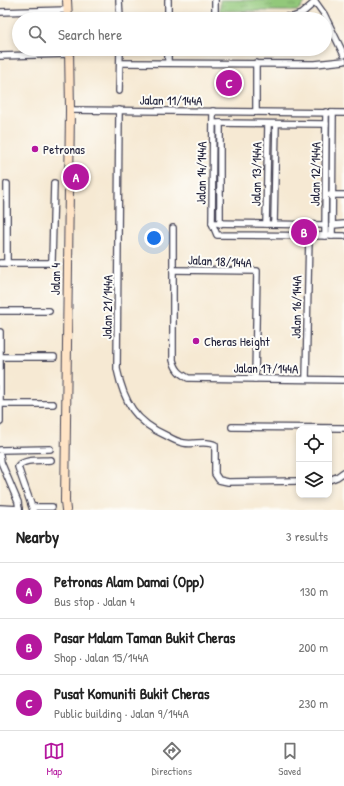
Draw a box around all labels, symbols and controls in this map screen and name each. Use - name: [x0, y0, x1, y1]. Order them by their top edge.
- search box: [12, 12, 332, 56]
- icon: search: [26, 23, 48, 45]
- text: Search here: [58, 24, 122, 45]
- pin: C: [216, 68, 242, 98]
- street label: Jalan 11/144A: [139, 90, 203, 110]
- place label: Petronas: [43, 140, 85, 158]
- street label: Jalan 14/144A: [191, 141, 211, 205]
- street label: Jalan 13/144A: [246, 141, 266, 206]
- street label: Jalan 12/144A: [305, 141, 325, 206]
- marker: Petronas: [30, 144, 40, 154]
- pin: A: [63, 162, 89, 192]
- pin: B: [291, 217, 317, 247]
- your location: [144, 228, 164, 248]
- street label: Jalan 18/144A: [188, 250, 253, 272]
- street label: Jalan 4: [46, 263, 64, 295]
- street label: Jalan 21/144A: [97, 274, 117, 339]
- street label: Jalan 16/144A: [286, 274, 306, 339]
- place label: Cheras Height: [204, 332, 270, 350]
- marker: Cheras Height: [191, 336, 201, 346]
- street label: Jalan 17/144A: [233, 358, 299, 378]
- map controls: [296, 426, 332, 498]
- button: locate: [296, 426, 332, 462]
- button: layers: [296, 462, 332, 498]
- text: Nearby: [16, 525, 59, 548]
- text: 3 results: [286, 527, 328, 545]
- text: Petronas Alam Damai (Opp): [54, 571, 204, 592]
- text: A: [26, 582, 32, 600]
- text: 130 m: [300, 582, 328, 600]
- text: Bus stop · Jalan 4: [54, 592, 135, 610]
- text: Pasar Malam Taman Bukit Cheras: [54, 627, 235, 648]
- text: B: [26, 638, 32, 656]
- text: 200 m: [298, 638, 328, 656]
- text: Shop · Jalan 15/144A: [54, 648, 149, 666]
- text: Pusat Komuniti Bukit Cheras: [54, 683, 209, 704]
- text: C: [25, 694, 33, 712]
- text: 230 m: [298, 694, 328, 712]
- text: Public building · Jalan 9/144A: [54, 704, 189, 722]
- tab: Map: [43, 740, 65, 778]
- tab: Directions: [152, 740, 192, 778]
- tab: Saved: [278, 740, 301, 778]

